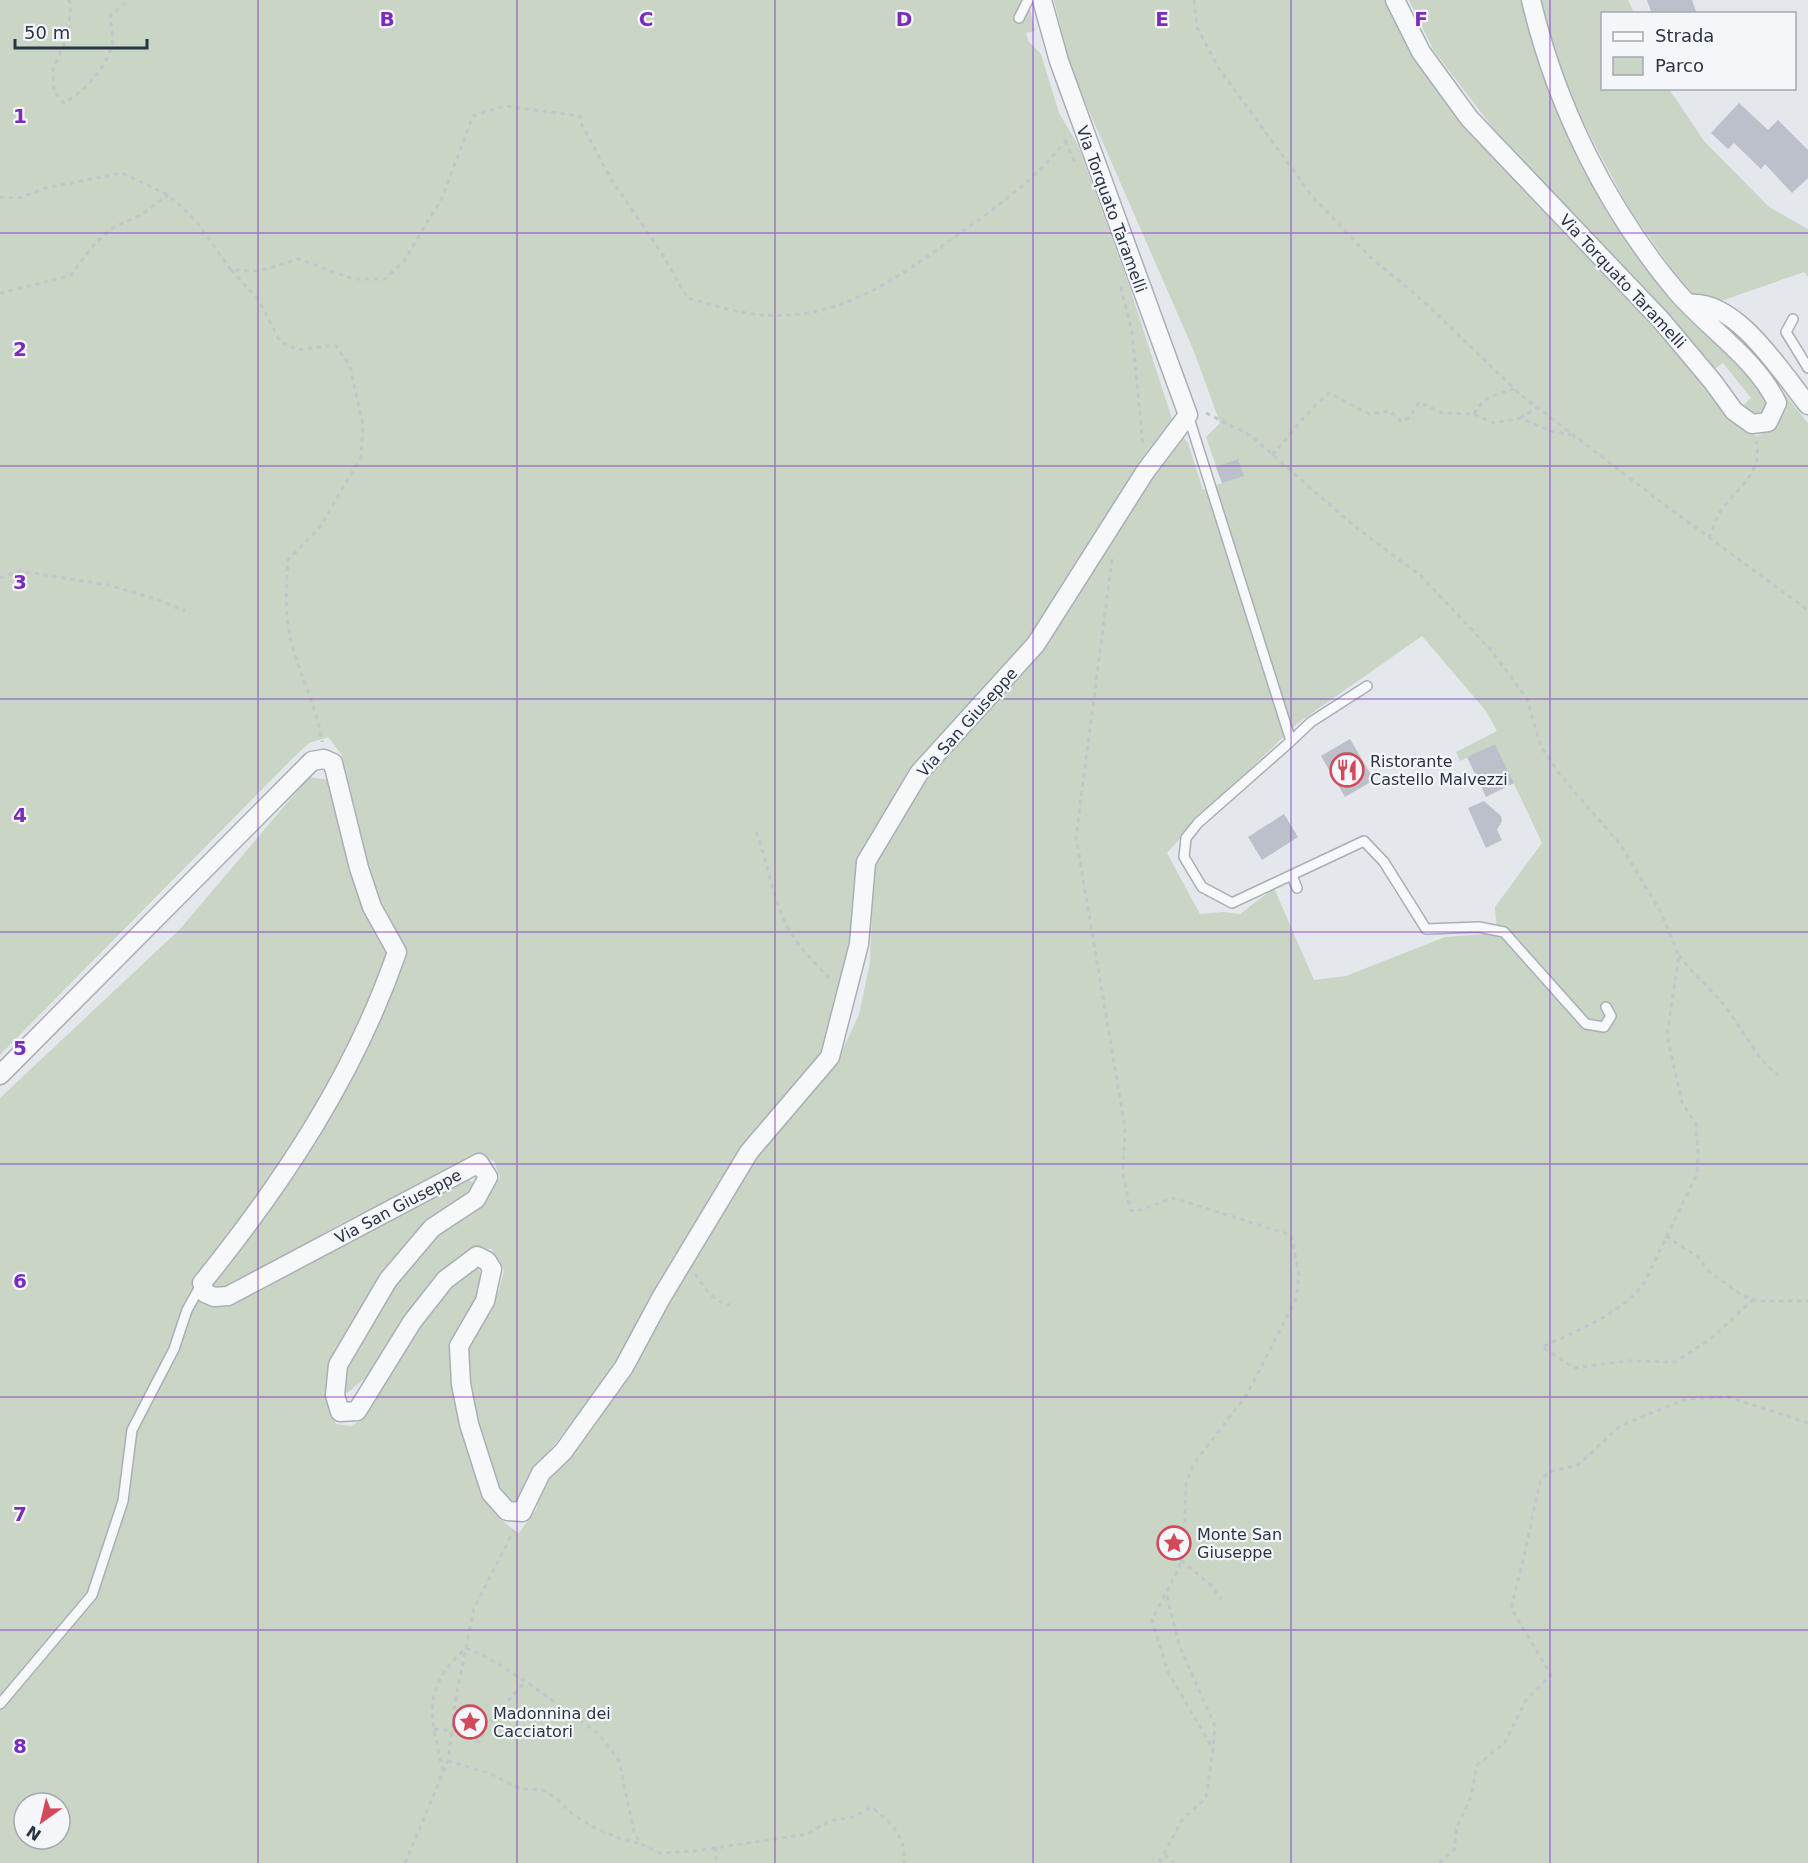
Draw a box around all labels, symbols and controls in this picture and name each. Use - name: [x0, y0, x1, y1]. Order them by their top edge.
- text: B: [379, 7, 395, 31]
- text: C: [639, 7, 653, 31]
- text: D: [896, 7, 912, 31]
- text: E: [1155, 7, 1169, 31]
- text: F: [1414, 7, 1428, 31]
- scale bar: [15, 12, 147, 50]
- legend: [1601, 12, 1796, 90]
- text: 50 m: [24, 22, 70, 43]
- text: Strada: [1655, 25, 1714, 46]
- text: Parco: [1655, 55, 1704, 76]
- text: 1: [13, 104, 27, 128]
- street label: Via Torquato Taramelli: [1072, 123, 1151, 295]
- street label: Via Torquato Taramelli: [1556, 210, 1690, 352]
- text: 2: [13, 337, 27, 361]
- text: 3: [13, 570, 27, 594]
- street label: Via San Giuseppe: [913, 664, 1021, 781]
- restaurant icon: Ristorante Castello Malvezzi: [1329, 752, 1365, 788]
- place label: Ristorante Castello Malvezzi: [1370, 752, 1508, 789]
- text: 4: [13, 803, 27, 827]
- text: 5: [13, 1036, 27, 1060]
- street label: Via San Giuseppe: [332, 1165, 465, 1248]
- text: 6: [13, 1269, 27, 1293]
- text: 7: [13, 1502, 27, 1526]
- place icon: Monte San Giuseppe: [1156, 1525, 1192, 1561]
- place label: Monte San Giuseppe: [1197, 1525, 1282, 1562]
- place icon: Madonnina dei Cacciatori: [452, 1704, 488, 1740]
- place label: Madonnina dei Cacciatori: [493, 1704, 611, 1741]
- text: 8: [13, 1734, 27, 1758]
- north arrow: [12, 1791, 72, 1851]
- text: N: [23, 1821, 45, 1845]

